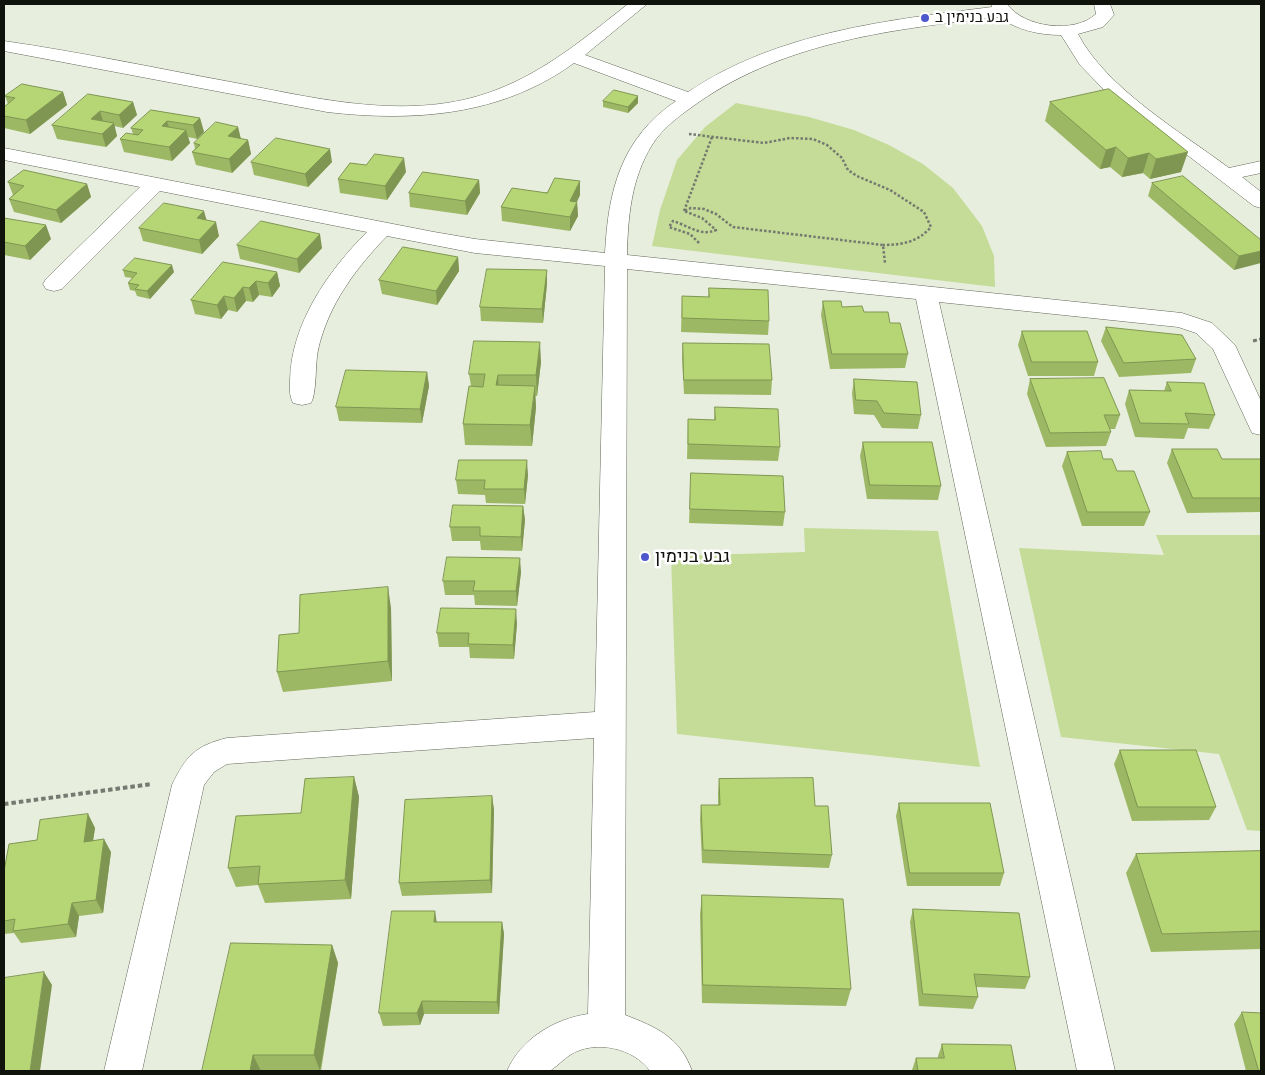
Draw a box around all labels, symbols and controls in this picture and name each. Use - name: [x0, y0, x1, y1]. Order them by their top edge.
- place label: גבע בנימין ב: [935, 9, 1009, 27]
- marker: גבע בנימין ב: [919, 12, 931, 24]
- place label: גבע בנימין: [655, 546, 730, 568]
- marker: גבע בנימין: [639, 551, 651, 563]

